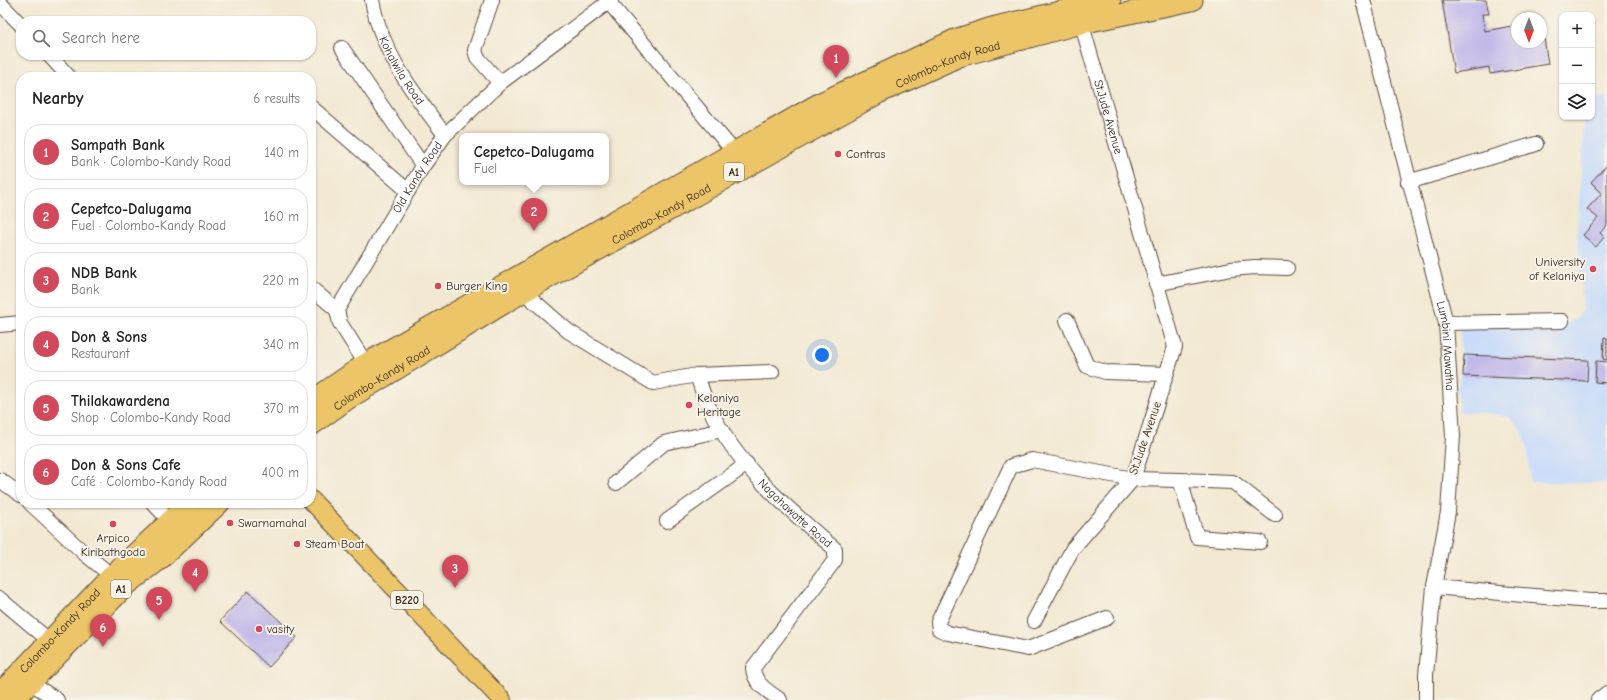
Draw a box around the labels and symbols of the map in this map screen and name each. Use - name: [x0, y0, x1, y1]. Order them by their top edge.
- north arrow: [1511, 12, 1547, 48]
- street label: Kohalwila Road: [376, 34, 427, 107]
- street label: Colombo-Kandy Road: [893, 38, 1002, 91]
- pin: 1: [823, 45, 849, 78]
- street label: St.Jude Avenue: [1091, 78, 1126, 156]
- street label: Old Kandy Road: [389, 139, 445, 216]
- place label: Contras: [846, 147, 886, 161]
- marker: Contras: [833, 149, 843, 159]
- road number: A1: [724, 163, 744, 181]
- street label: Colombo-Kandy Road: [609, 181, 713, 248]
- pin: 2: [521, 198, 547, 231]
- place label: University of Kelaniya: [1529, 255, 1586, 283]
- marker: University of Kelaniya: [1588, 264, 1598, 274]
- place label: Burger King: [446, 279, 508, 293]
- marker: Burger King: [433, 281, 443, 291]
- street label: Lumbini Mawatha: [1434, 299, 1457, 391]
- street label: Colombo-Kandy Road: [331, 343, 433, 414]
- your location: [812, 345, 832, 365]
- place label: Kelaniya Heritage: [697, 391, 741, 419]
- marker: Kelaniya Heritage: [684, 400, 694, 410]
- street label: St.Jude Avenue: [1126, 400, 1164, 476]
- street label: Nagahawatte Road: [755, 476, 835, 550]
- place label: Swarnamahal: [238, 516, 307, 530]
- marker: Swarnamahal: [225, 518, 235, 528]
- marker: Arpico Kiribathgoda: [108, 519, 118, 529]
- place label: Arpico Kiribathgoda: [81, 531, 145, 559]
- place label: Steam Boat: [305, 537, 365, 551]
- marker: Steam Boat: [292, 539, 302, 549]
- pin: 3: [442, 555, 468, 588]
- pin: 4: [182, 559, 208, 592]
- road number: A1: [111, 580, 131, 598]
- street label: Colombo-Kandy Road: [16, 586, 103, 676]
- pin: 5: [146, 587, 172, 620]
- road number: B220: [391, 591, 423, 609]
- pin: 6: [90, 614, 116, 647]
- place label: vasity: [266, 622, 295, 636]
- marker: vasity: [254, 624, 264, 634]

